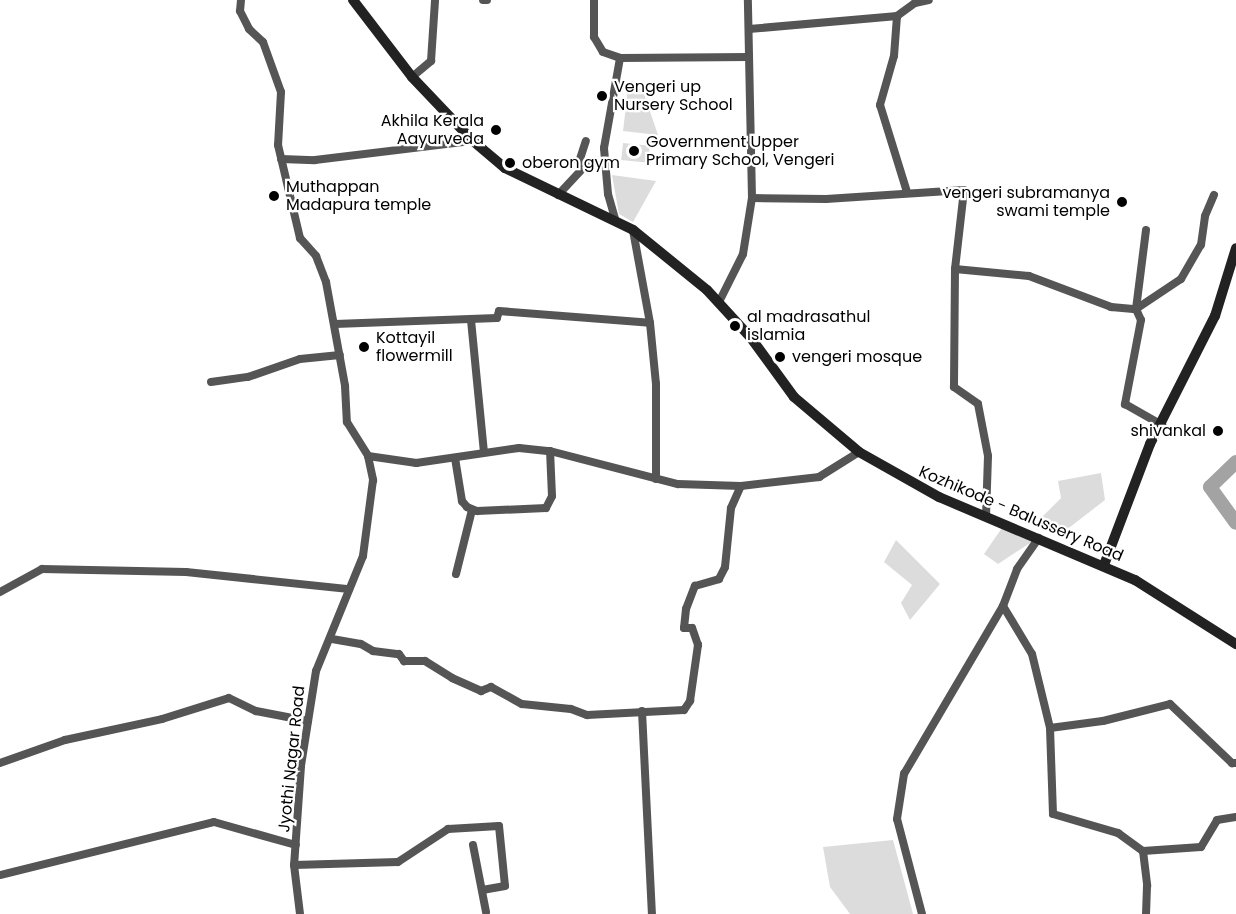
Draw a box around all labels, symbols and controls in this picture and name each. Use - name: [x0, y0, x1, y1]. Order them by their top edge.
- place label: Vengeri up Nursery School: [614, 77, 733, 115]
- marker: Vengeri up Nursery School: [595, 89, 609, 103]
- place label: Akhila Kerala Aayurveda: [381, 111, 484, 149]
- marker: Akhila Kerala Aayurveda: [489, 123, 503, 137]
- place label: Government Upper Primary School, Vengeri: [646, 132, 835, 170]
- marker: Government Upper Primary School, Vengeri: [627, 144, 641, 158]
- place label: oberon gym: [522, 153, 620, 173]
- marker: oberon gym: [503, 156, 517, 170]
- place label: Muthappan Madapura temple: [286, 177, 431, 215]
- place label: vengeri subramanya swami temple: [942, 183, 1110, 221]
- marker: Muthappan Madapura temple: [267, 189, 281, 203]
- marker: vengeri subramanya swami temple: [1115, 195, 1129, 209]
- place label: al madrasathul islamia: [747, 307, 870, 345]
- marker: al madrasathul islamia: [728, 319, 742, 333]
- place label: Kottayil flowermill: [376, 328, 453, 366]
- marker: Kottayil flowermill: [357, 340, 371, 354]
- place label: vengeri mosque: [792, 347, 922, 367]
- marker: vengeri mosque: [773, 350, 787, 364]
- place label: shivankal: [1130, 421, 1206, 441]
- marker: shivankal: [1211, 424, 1225, 438]
- street label: Kozhikode - Balussery Road: [916, 462, 1126, 566]
- street label: Jyothi Nagar Road: [275, 685, 309, 833]

